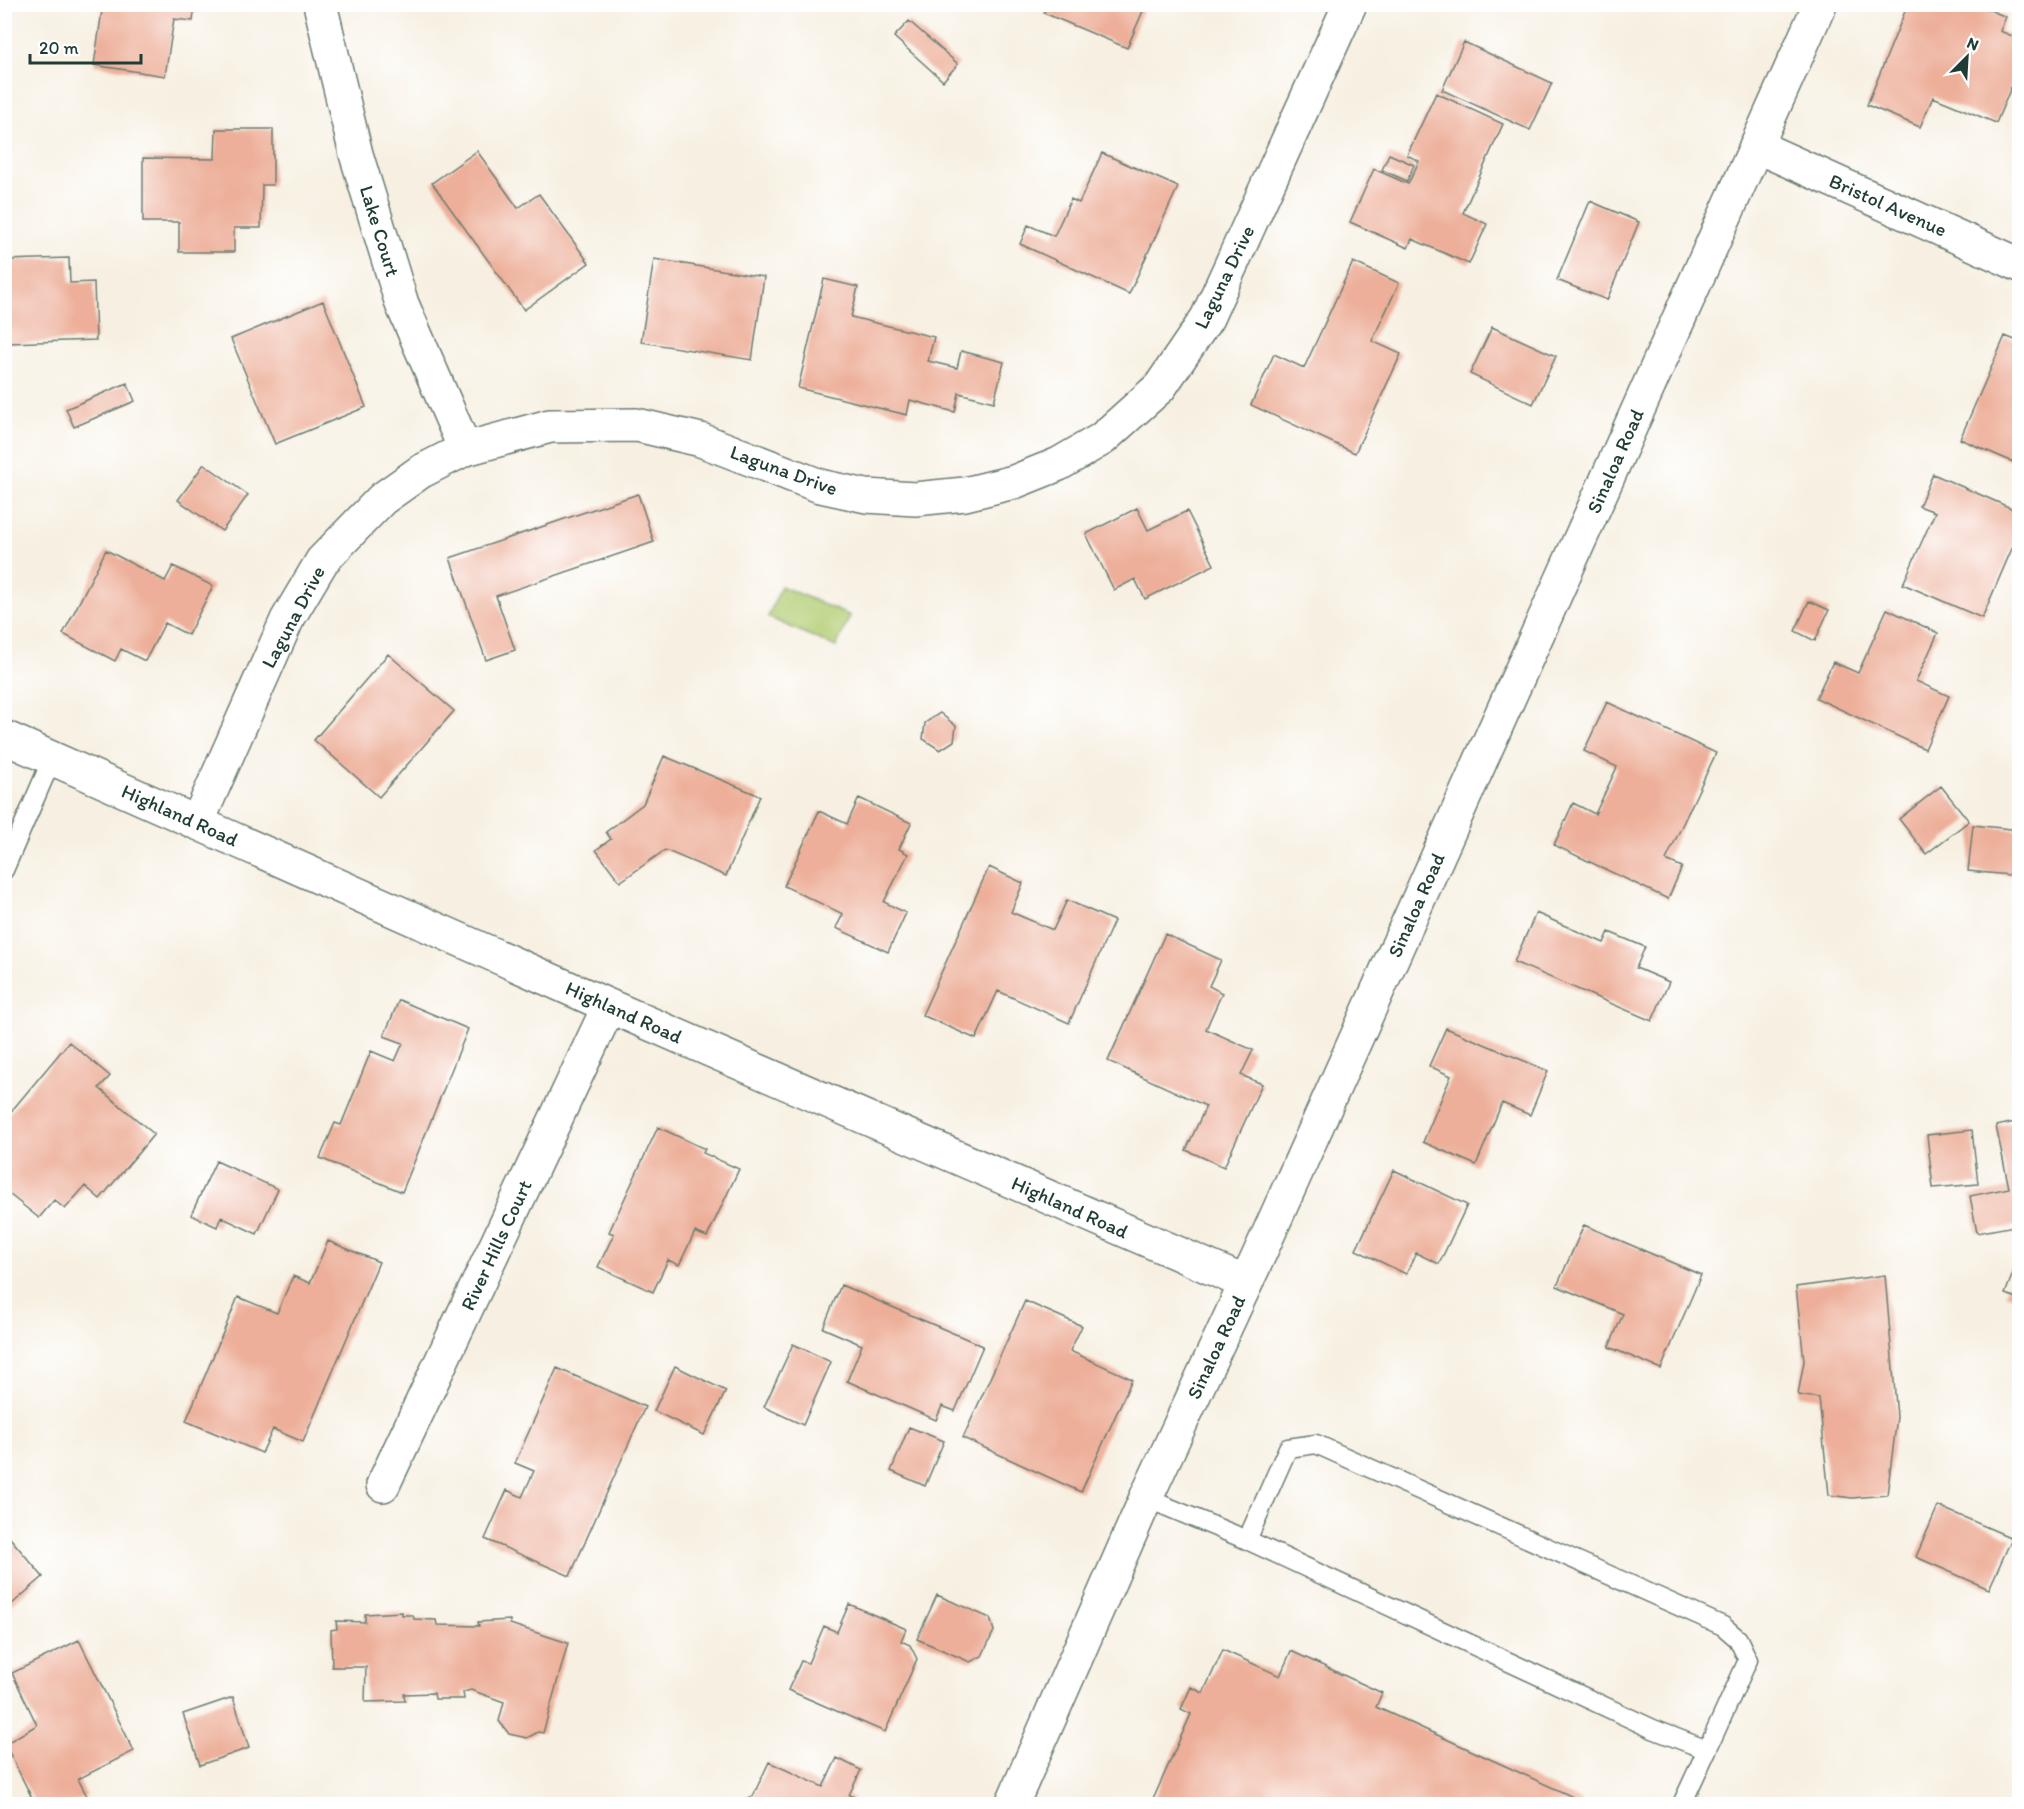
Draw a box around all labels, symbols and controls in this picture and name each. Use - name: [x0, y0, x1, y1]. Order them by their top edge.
- scale bar: [30, 27, 141, 65]
- north arrow: [1937, 27, 1997, 87]
- text: N: [1964, 33, 1982, 55]
- text: 20 m: [39, 37, 79, 59]
- street label: Bristol Avenue: [1825, 168, 1951, 242]
- street label: Lake Court: [355, 183, 405, 279]
- street label: Laguna Drive: [1189, 221, 1259, 333]
- street label: Sinaloa Road: [1581, 405, 1649, 517]
- street label: Laguna Drive: [727, 440, 841, 500]
- street label: Laguna Drive: [256, 562, 330, 672]
- street label: Highland Road: [118, 779, 242, 851]
- street label: Sinaloa Road: [1382, 849, 1450, 961]
- street label: Highland Road: [562, 976, 686, 1048]
- street label: Highland Road: [1008, 1171, 1132, 1243]
- street label: River Hills Court: [455, 1176, 537, 1314]
- street label: Sinaloa Road: [1181, 1291, 1251, 1403]

